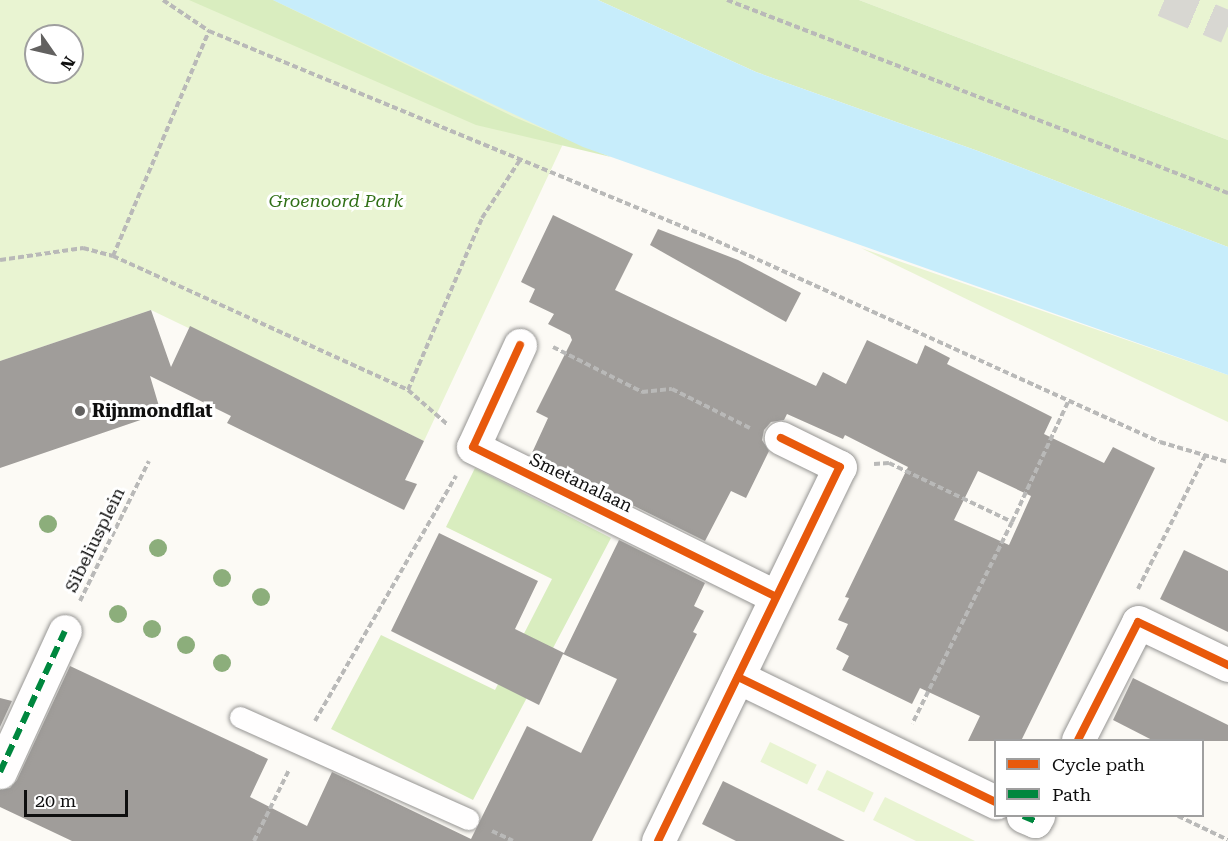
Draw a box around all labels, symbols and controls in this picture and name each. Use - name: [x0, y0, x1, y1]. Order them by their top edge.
- north arrow: [24, 24, 84, 84]
- text: N: [56, 53, 79, 74]
- park label: Groenoord Park: [269, 190, 403, 212]
- place label: Rijnmondflat: [92, 400, 213, 422]
- marker: Rijnmondflat: [73, 404, 87, 418]
- street label: Smetanalaan: [526, 449, 636, 517]
- street label: Sibeliusplein: [60, 484, 130, 596]
- legend: [994, 739, 1204, 817]
- text: Cycle path: [1052, 754, 1145, 775]
- scale bar: [27, 778, 130, 816]
- text: Path: [1052, 784, 1091, 805]
- text: 20 m: [35, 790, 76, 811]

